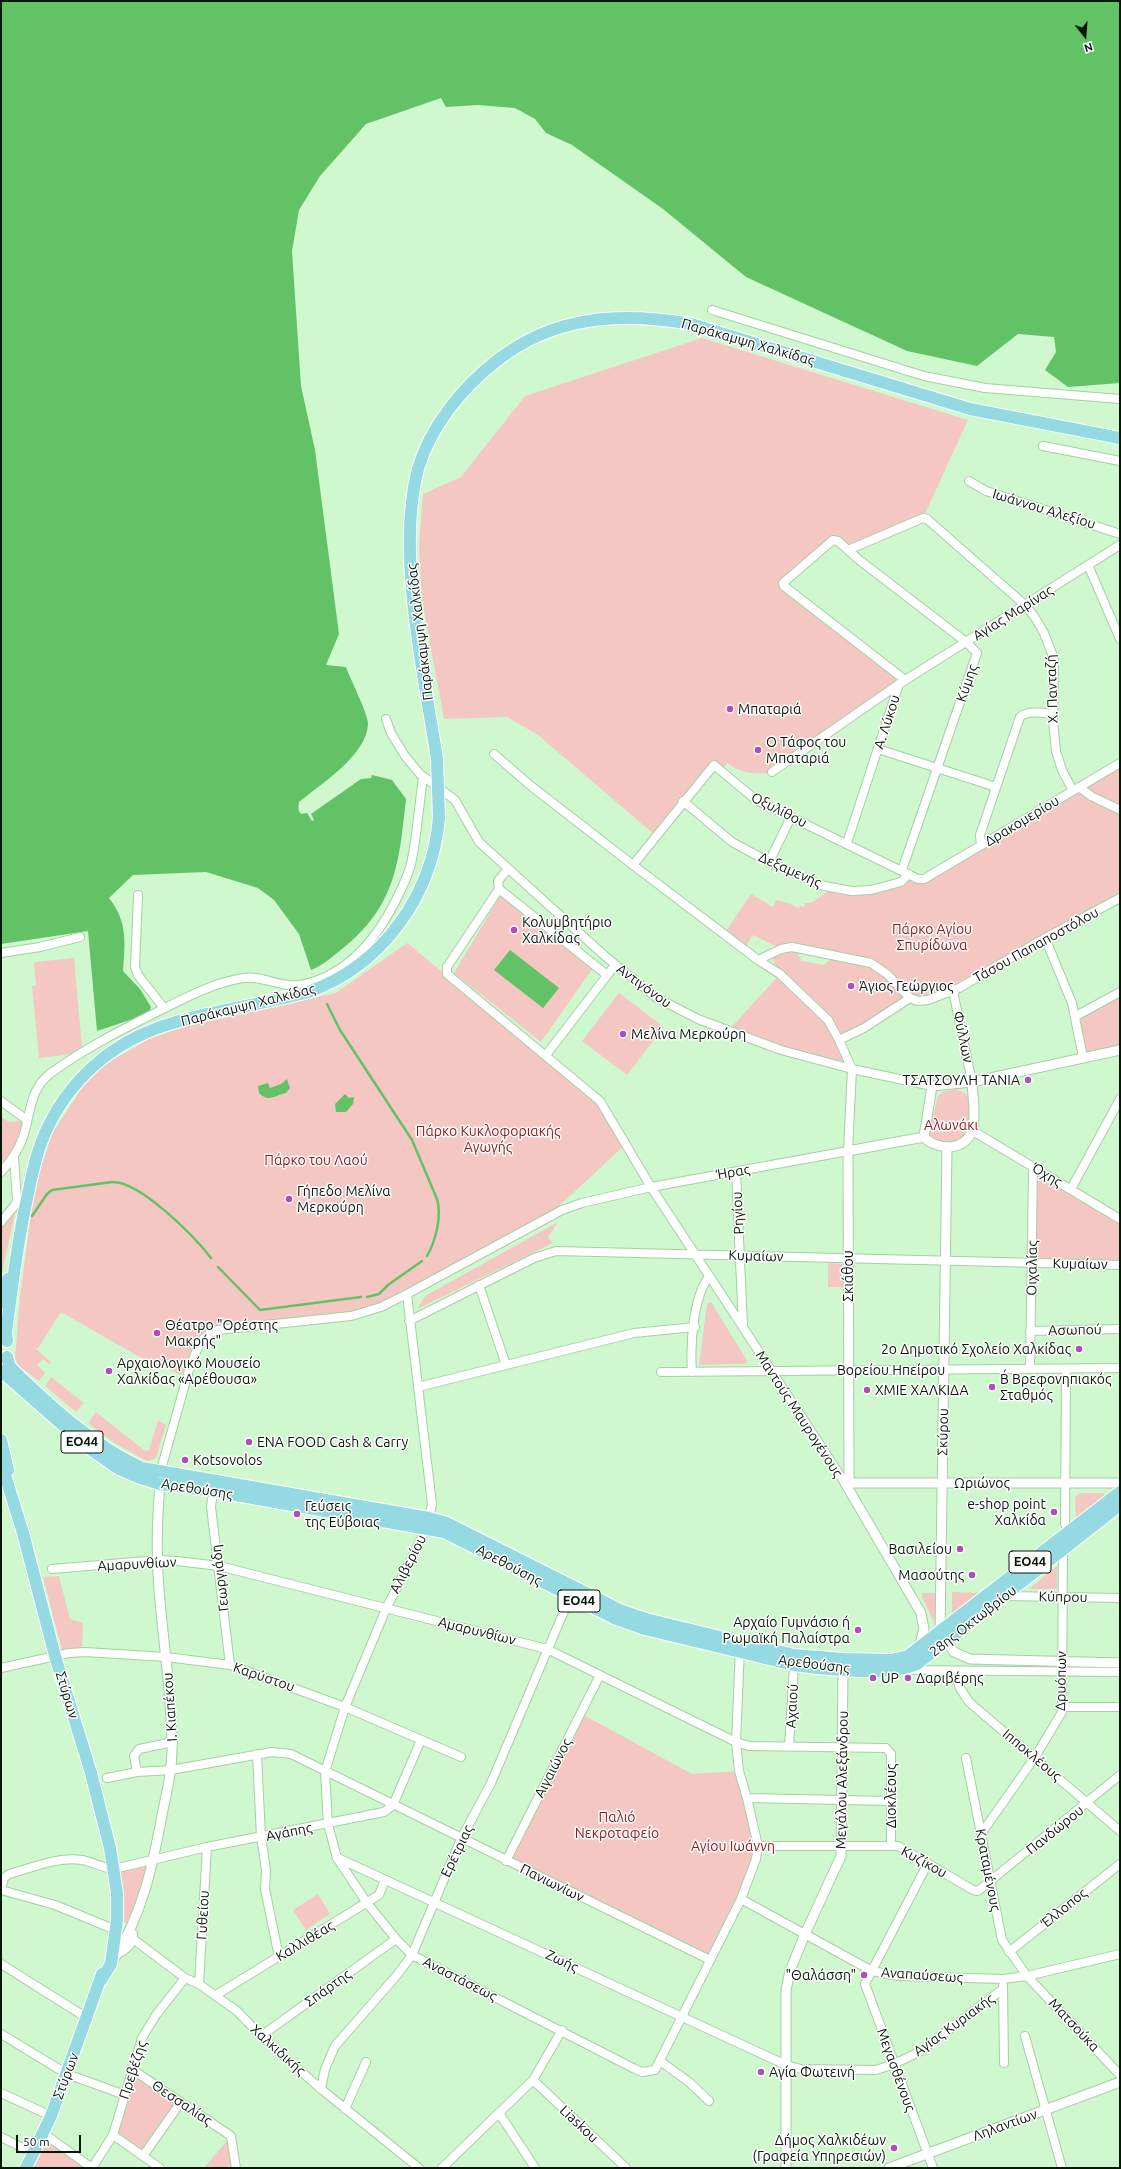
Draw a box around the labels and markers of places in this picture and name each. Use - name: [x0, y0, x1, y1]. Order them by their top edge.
- place label: Μπαταριά: [738, 701, 801, 717]
- marker: Μπαταριά: [725, 704, 735, 714]
- place label: Ο Τάφος του Μπαταριά: [766, 734, 846, 766]
- marker: Ο Τάφος του Μπαταριά: [753, 745, 763, 755]
- place label: Κολυμβητήριο Χαλκίδας: [522, 914, 612, 946]
- marker: Κολυμβητήριο Χαλκίδας: [509, 925, 519, 935]
- place label: Άγιος Γεώργιος: [859, 978, 953, 994]
- marker: Άγιος Γεώργιος: [846, 981, 856, 991]
- place label: Μελίνα Μερκούρη: [631, 1026, 746, 1042]
- marker: Μελίνα Μερκούρη: [618, 1029, 628, 1039]
- place label: ΤΣΑΤΣΟΥΛΗ ΤΑΝΙΑ: [903, 1072, 1020, 1088]
- marker: ΤΣΑΤΣΟΥΛΗ ΤΑΝΙΑ: [1023, 1075, 1033, 1085]
- place label: Γήπεδο Μελίνα Μερκούρη: [297, 1183, 391, 1216]
- marker: Γήπεδο Μελίνα Μερκούρη: [284, 1194, 294, 1204]
- place label: Θέατρο "Ορέστης Μακρής": [165, 1317, 278, 1350]
- marker: Θέατρο "Ορέστης Μακρής": [152, 1328, 162, 1338]
- place label: 2ο Δημοτικό Σχολείο Χαλκίδας: [881, 1341, 1071, 1357]
- marker: 2ο Δημοτικό Σχολείο Χαλκίδας: [1074, 1344, 1084, 1354]
- place label: Αρχαιολογικό Μουσείο Χαλκίδας «Αρέθουσα»: [117, 1355, 261, 1388]
- marker: Αρχαιολογικό Μουσείο Χαλκίδας «Αρέθουσα»: [104, 1366, 114, 1376]
- place label: Β΄ Βρεφονηπιακός Σταθμός: [1000, 1371, 1111, 1404]
- place label: ΧΜΙΕ ΧΑΛΚΙΔΑ: [875, 1382, 968, 1398]
- marker: Β΄ Βρεφονηπιακός Σταθμός: [987, 1382, 997, 1392]
- marker: ΧΜΙΕ ΧΑΛΚΙΔΑ: [862, 1385, 872, 1395]
- place label: ENA FOOD Cash & Carry: [257, 1434, 408, 1450]
- marker: ENA FOOD Cash & Carry: [244, 1437, 254, 1447]
- place label: Kotsovolos: [193, 1452, 262, 1468]
- marker: Kotsovolos: [180, 1455, 190, 1465]
- place label: e-shop point Χαλκίδα: [967, 1496, 1046, 1528]
- place label: Γεύσεις της Εύβοιας: [305, 1498, 379, 1530]
- marker: e-shop point Χαλκίδα: [1049, 1507, 1059, 1517]
- marker: Γεύσεις της Εύβοιας: [292, 1509, 302, 1519]
- place label: Βασιλείου: [888, 1541, 952, 1557]
- marker: Βασιλείου: [955, 1544, 965, 1554]
- place label: Μασούτης: [898, 1567, 964, 1583]
- marker: Μασούτης: [967, 1570, 977, 1580]
- place label: Αρχαίο Γυμνάσιο ή Ρωμαϊκή Παλαίστρα: [723, 1614, 850, 1646]
- marker: Αρχαίο Γυμνάσιο ή Ρωμαϊκή Παλαίστρα: [853, 1625, 863, 1635]
- place label: UP: [881, 1670, 899, 1686]
- place label: Δαριβέρης: [916, 1670, 983, 1686]
- marker: UP: [868, 1673, 878, 1683]
- marker: Δαριβέρης: [903, 1673, 913, 1683]
- place label: "Θαλάσση": [786, 1967, 856, 1983]
- marker: "Θαλάσση": [859, 1970, 869, 1980]
- place label: Αγία Φωτεινή: [769, 2064, 855, 2080]
- marker: Αγία Φωτεινή: [756, 2067, 766, 2077]
- place label: Δήμος Χαλκιδέων (Γραφεία Υπηρεσιών): [753, 2132, 886, 2164]
- marker: Δήμος Χαλκιδέων (Γραφεία Υπηρεσιών): [889, 2143, 899, 2153]

